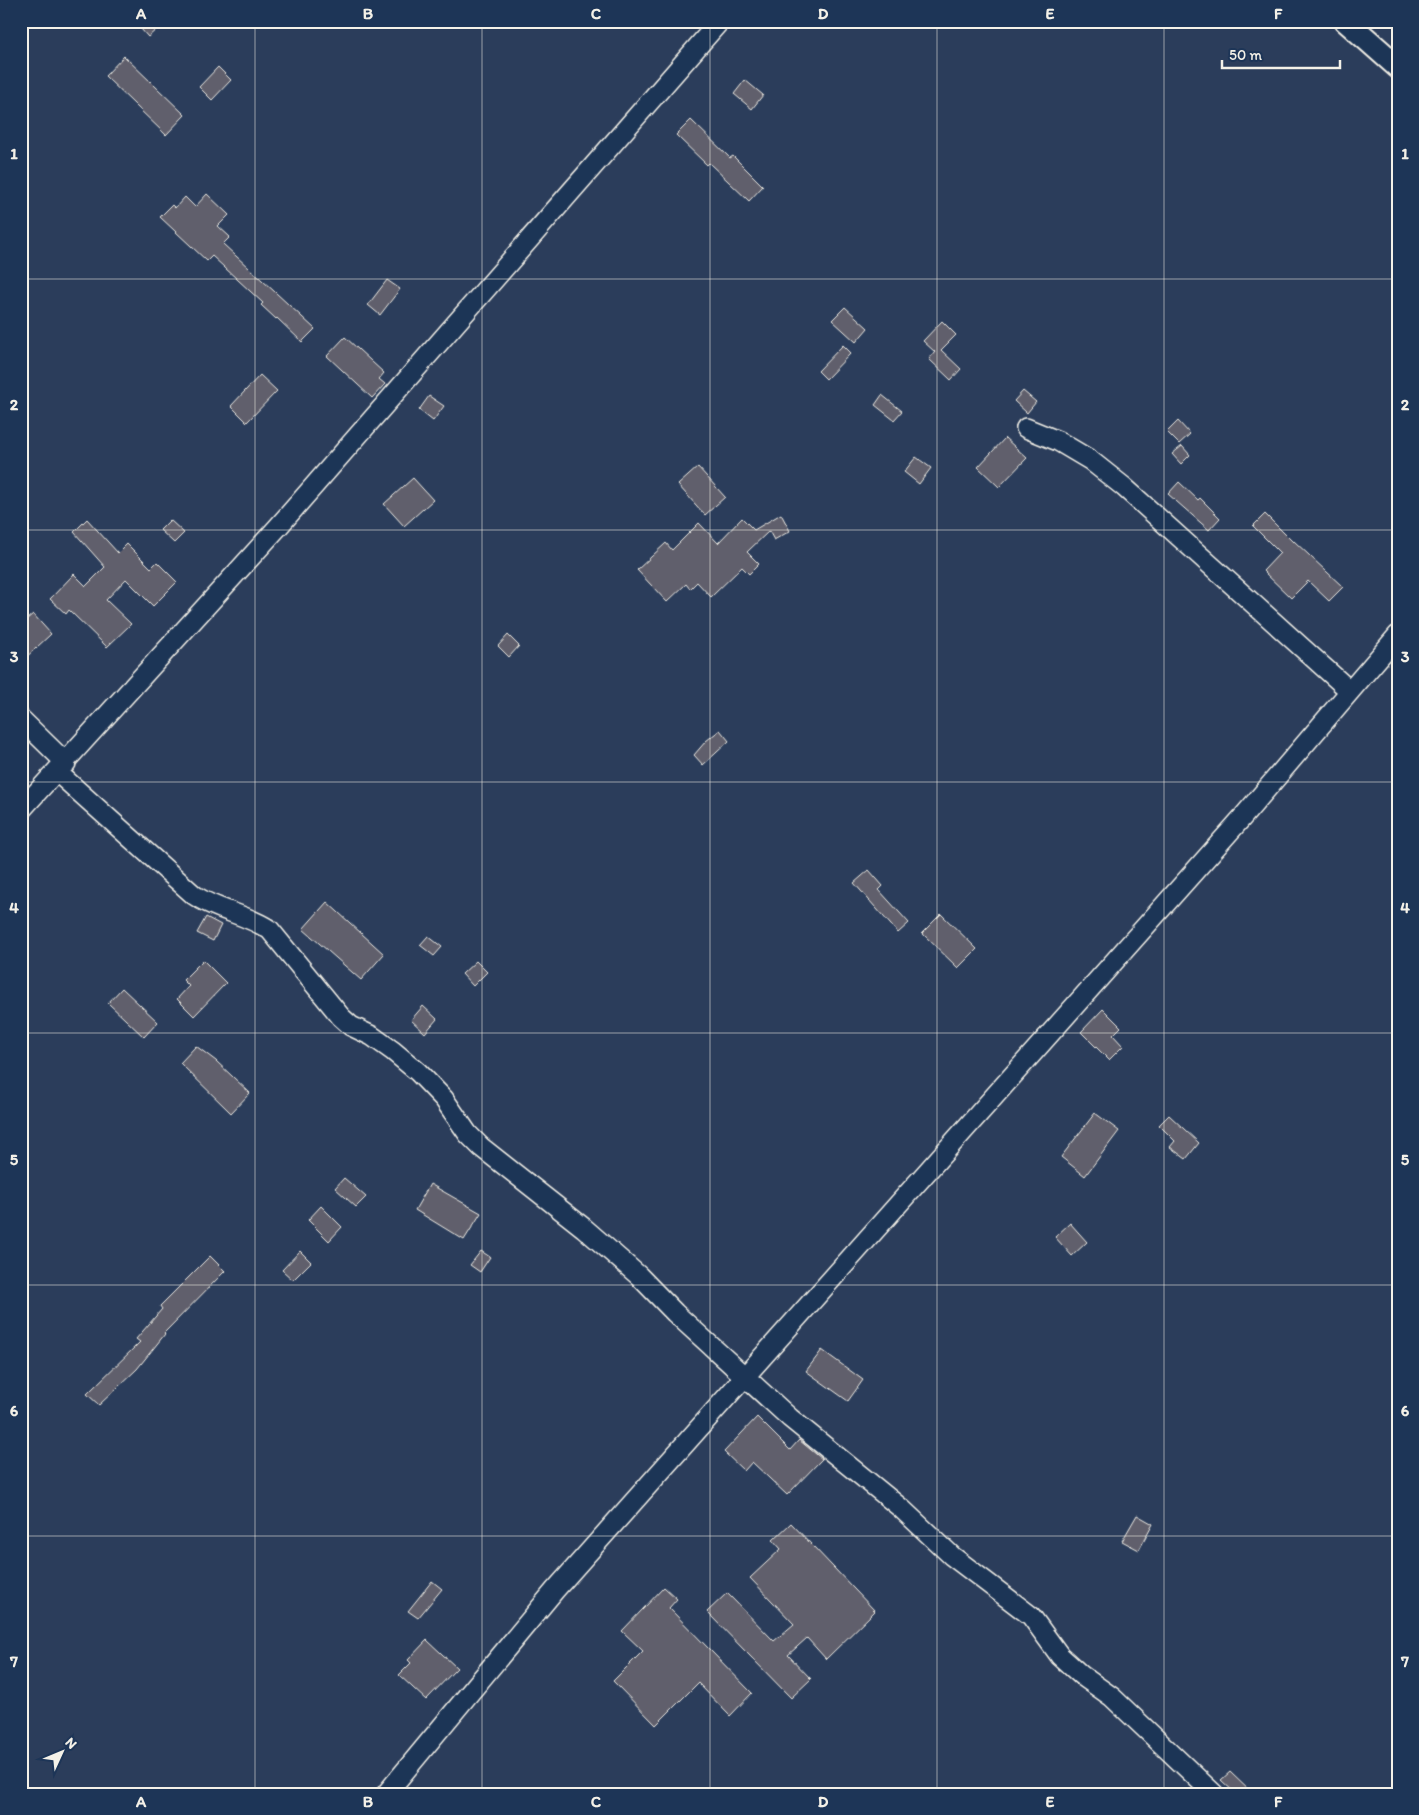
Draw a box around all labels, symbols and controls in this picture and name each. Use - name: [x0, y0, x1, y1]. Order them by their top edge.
- text: A: [135, 4, 147, 23]
- text: B: [363, 4, 374, 23]
- text: C: [591, 4, 602, 23]
- text: D: [818, 4, 829, 23]
- text: E: [1046, 4, 1055, 23]
- text: F: [1274, 4, 1283, 23]
- scale bar: [1222, 38, 1339, 70]
- text: 50 m: [1229, 46, 1262, 64]
- text: 1: [10, 144, 18, 163]
- text: 1: [1401, 144, 1409, 163]
- text: 2: [10, 395, 19, 414]
- text: 2: [1401, 395, 1410, 414]
- text: 3: [10, 647, 19, 666]
- text: 3: [1401, 647, 1410, 666]
- text: 4: [9, 898, 19, 917]
- text: 4: [1400, 898, 1410, 917]
- text: 5: [10, 1150, 19, 1169]
- text: 5: [1401, 1150, 1410, 1169]
- text: 6: [10, 1401, 19, 1420]
- text: 6: [1401, 1401, 1410, 1420]
- text: 7: [9, 1652, 18, 1671]
- text: 7: [1400, 1652, 1409, 1671]
- north arrow: [38, 1728, 88, 1778]
- text: N: [62, 1734, 80, 1753]
- text: A: [135, 1792, 147, 1811]
- text: B: [363, 1792, 374, 1811]
- text: C: [591, 1792, 602, 1811]
- text: D: [818, 1792, 829, 1811]
- text: E: [1046, 1792, 1055, 1811]
- text: F: [1274, 1792, 1283, 1811]

